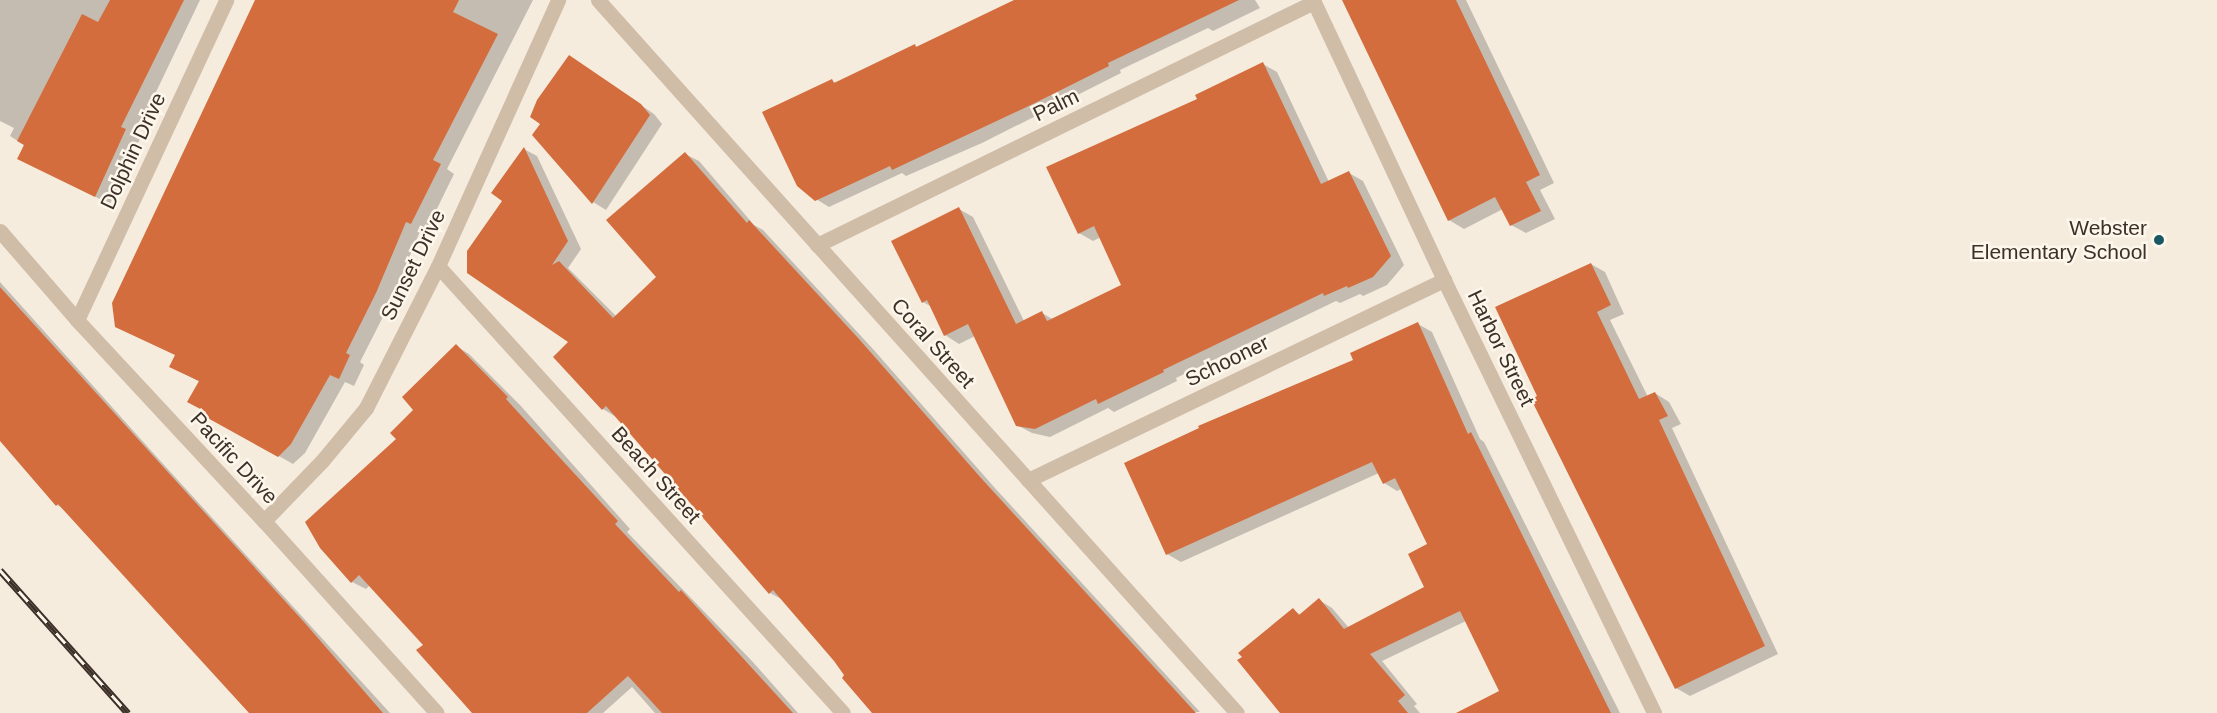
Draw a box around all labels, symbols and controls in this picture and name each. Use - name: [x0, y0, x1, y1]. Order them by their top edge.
- street label: Palm: [1029, 83, 1083, 127]
- street label: Dolphin Drive: [95, 89, 171, 213]
- street label: Sunset Drive: [375, 205, 451, 325]
- place label: Webster Elementary School: [1971, 215, 2147, 265]
- marker: Webster Elementary School: [2152, 233, 2166, 247]
- street label: Harbor Street: [1462, 286, 1540, 410]
- street label: Coral Street: [886, 293, 980, 393]
- street label: Schooner: [1181, 330, 1273, 392]
- street label: Pacific Drive: [185, 407, 283, 509]
- street label: Beach Street: [606, 421, 706, 529]

